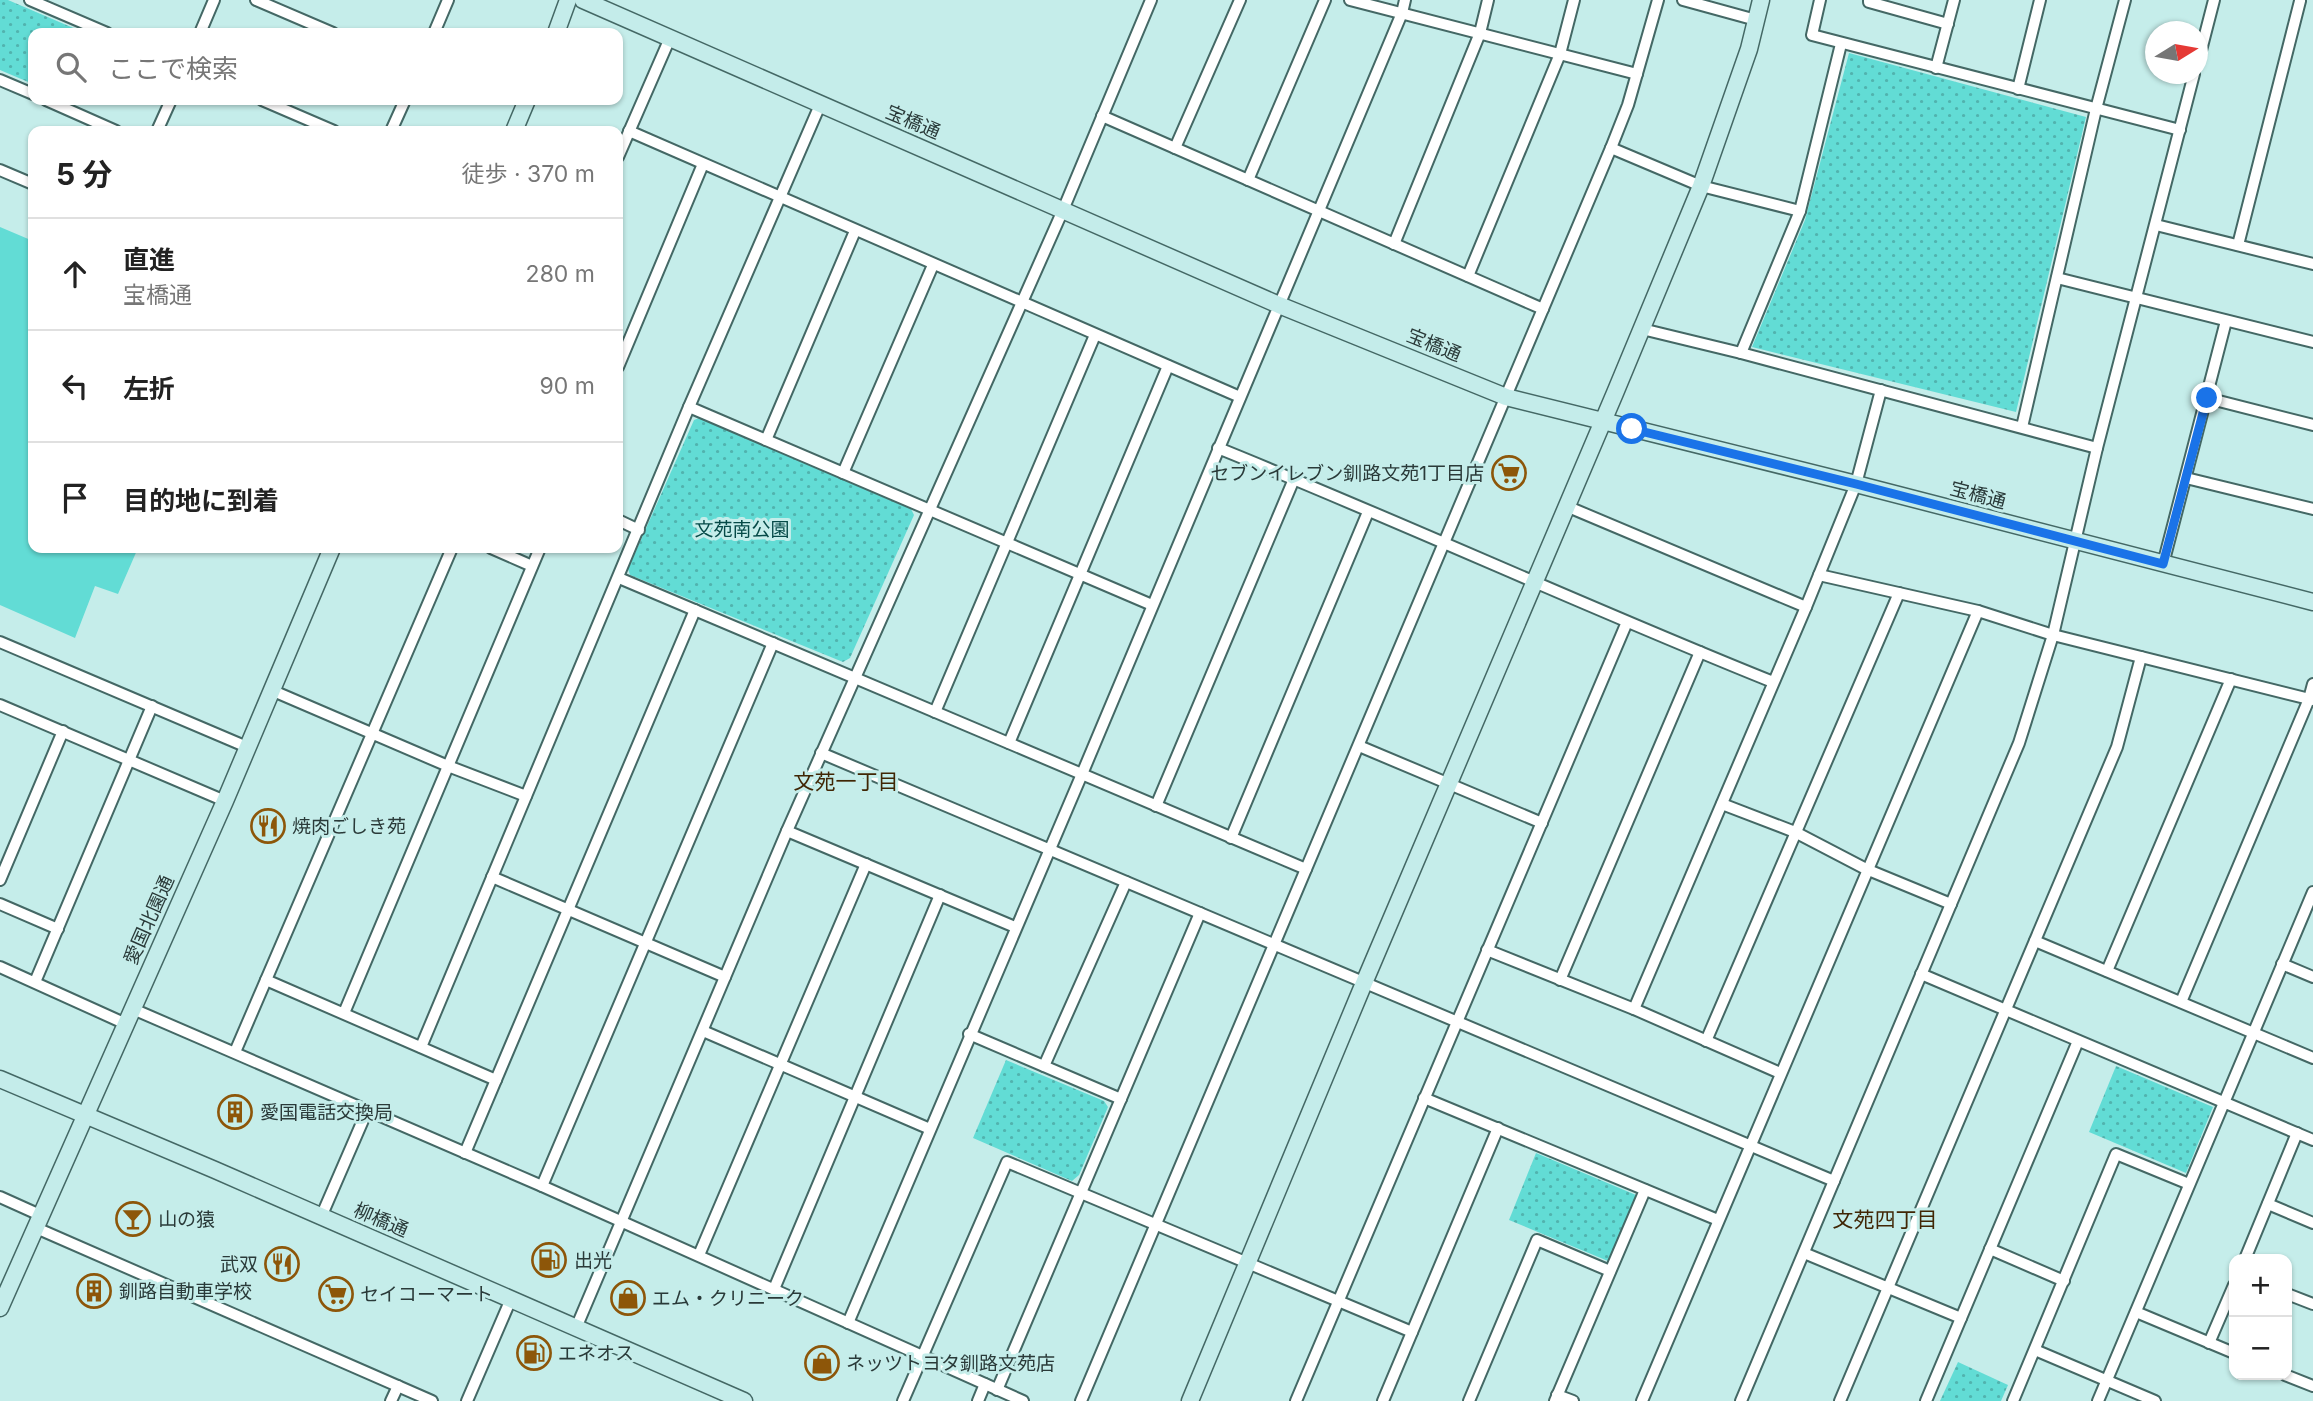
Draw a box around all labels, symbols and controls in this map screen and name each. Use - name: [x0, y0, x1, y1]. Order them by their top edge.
- north arrow: [2145, 21, 2208, 84]
- search box: [28, 28, 623, 105]
- icon: search: [52, 48, 90, 86]
- text: ここで検索: [108, 53, 238, 84]
- street label: 宝橋通: [882, 100, 944, 144]
- text: 5 分: [56, 156, 112, 192]
- text: 徒歩 · 370 m: [461, 160, 595, 188]
- text: 直進: [123, 244, 175, 275]
- icon: ahead: [56, 255, 94, 293]
- text: 280 m: [526, 260, 595, 288]
- text: 宝橋通: [123, 281, 192, 309]
- street label: 宝橋通: [1403, 324, 1465, 366]
- icon: left: [56, 367, 94, 405]
- text: 90 m: [540, 372, 595, 400]
- text: 左折: [123, 373, 175, 404]
- route end: [2191, 382, 2222, 413]
- route start: [1616, 413, 1647, 444]
- supermarket icon: セブンイレブン釧路文苑1丁目店: [1490, 454, 1528, 492]
- place label: セブンイレブン釧路文苑1丁目店: [1210, 462, 1484, 485]
- street label: 宝橋通: [1947, 477, 2009, 513]
- icon: arrive: [56, 479, 94, 517]
- text: 目的地に到着: [123, 485, 279, 516]
- park label: 文苑南公園: [694, 518, 790, 541]
- district label: 文苑一丁目: [794, 769, 899, 794]
- restaurant icon: 焼肉ごしき苑: [249, 807, 287, 845]
- place label: 焼肉ごしき苑: [292, 815, 406, 838]
- street label: 愛国北園通: [119, 872, 179, 968]
- building icon: 愛国電話交換局: [216, 1093, 254, 1131]
- place label: 愛国電話交換局: [260, 1101, 393, 1124]
- street label: 柳橋通: [350, 1198, 412, 1242]
- bar icon: 山の猿: [114, 1200, 152, 1238]
- district label: 文苑四丁目: [1833, 1207, 1938, 1232]
- place label: 山の猿: [158, 1208, 215, 1231]
- fuel station icon: 出光: [530, 1241, 568, 1279]
- restaurant icon: 武双: [263, 1245, 301, 1283]
- place label: 出光: [574, 1249, 612, 1272]
- place label: 武双: [220, 1253, 258, 1276]
- map controls: [2229, 1254, 2292, 1380]
- button: +: [2229, 1254, 2292, 1317]
- building icon: 釧路自動車学校: [75, 1272, 113, 1310]
- supermarket icon: セイコーマート: [317, 1275, 355, 1313]
- shop icon: エム・クリニーク: [609, 1279, 647, 1317]
- place label: 釧路自動車学校: [119, 1280, 252, 1303]
- place label: セイコーマート: [360, 1283, 493, 1306]
- place label: エム・クリニーク: [652, 1287, 804, 1310]
- button: −: [2229, 1317, 2292, 1380]
- fuel station icon: エネオス: [515, 1334, 553, 1372]
- place label: エネオス: [558, 1342, 634, 1365]
- shop icon: ネッツトヨタ釧路文苑店: [803, 1344, 841, 1382]
- place label: ネッツトヨタ釧路文苑店: [846, 1352, 1055, 1375]

